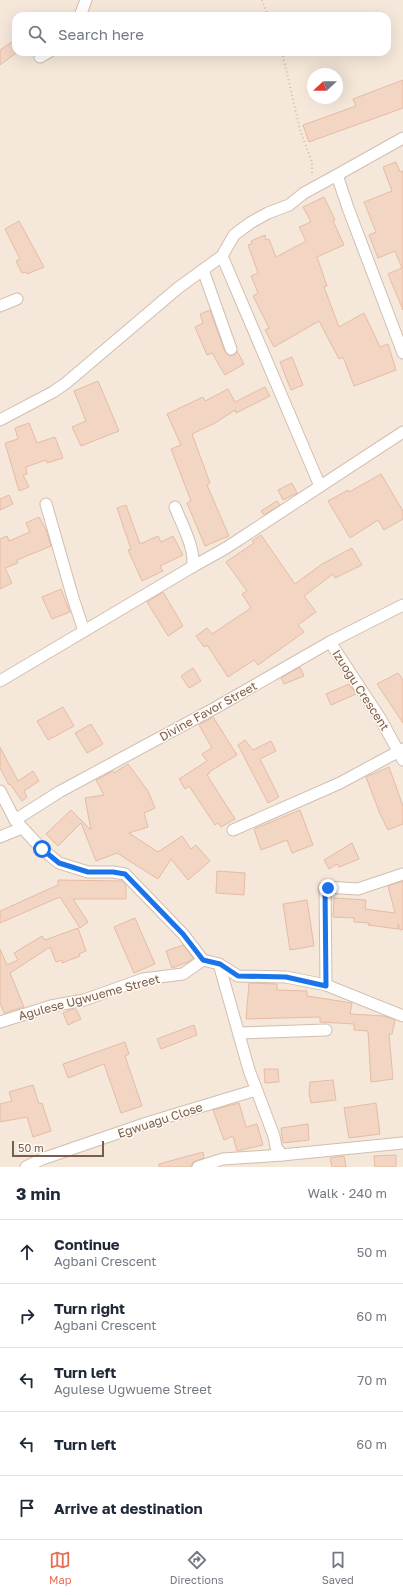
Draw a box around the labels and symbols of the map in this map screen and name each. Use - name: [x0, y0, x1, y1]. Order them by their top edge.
- north arrow: [307, 68, 343, 104]
- street label: Izuogu Crescent: [329, 647, 393, 733]
- street label: Divine Favor Street: [157, 678, 260, 744]
- route start: [33, 840, 51, 858]
- route end: [319, 879, 337, 897]
- street label: Agulese Ugwueme Street: [17, 971, 162, 1023]
- street label: Egwuagu Close: [116, 1099, 204, 1141]
- scale bar: [12, 1139, 104, 1158]

